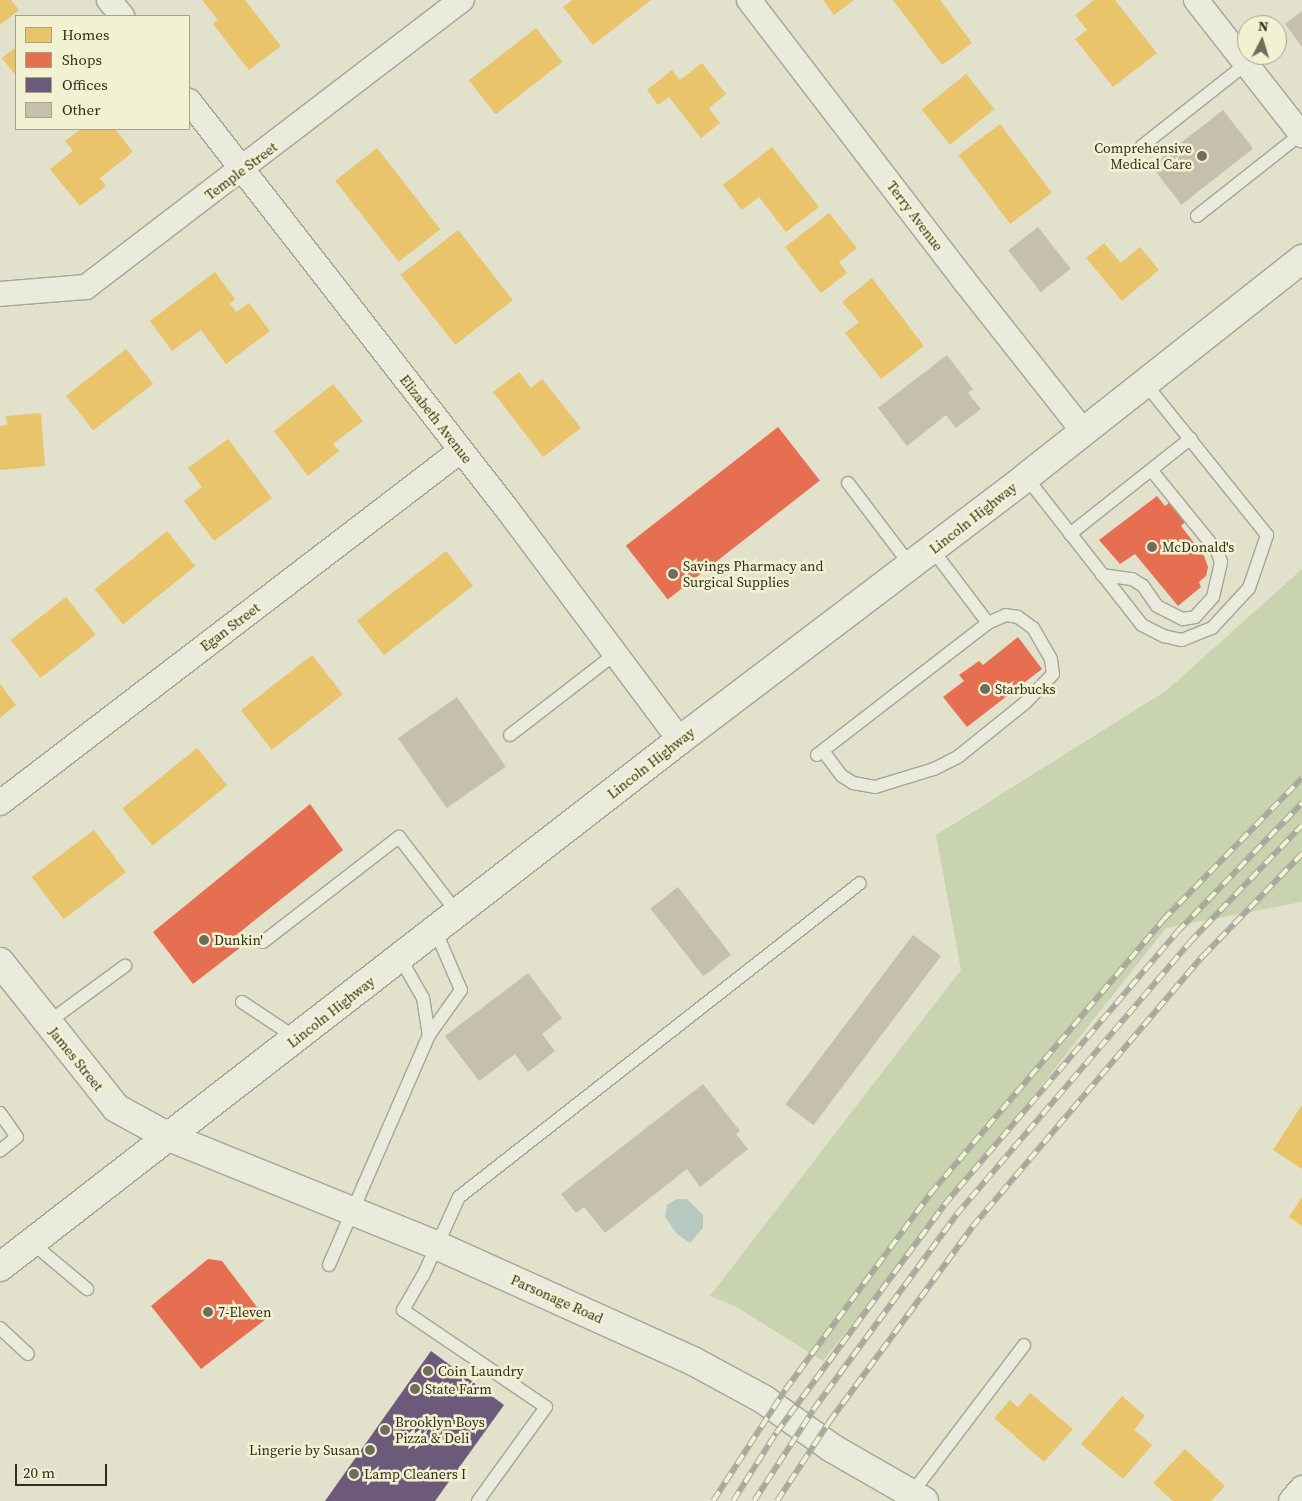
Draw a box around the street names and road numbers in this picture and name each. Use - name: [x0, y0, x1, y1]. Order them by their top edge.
- street label: Temple Street: [202, 138, 280, 204]
- street label: Terry Avenue: [883, 178, 947, 254]
- street label: Elizabeth Avenue: [396, 371, 476, 467]
- street label: Lincoln Highway: [926, 479, 1020, 557]
- street label: Egan Street: [197, 599, 263, 655]
- street label: Lincoln Highway: [604, 724, 698, 802]
- street label: Lincoln Highway: [284, 973, 378, 1051]
- street label: James Street: [45, 1024, 107, 1094]
- street label: Parsonage Road: [508, 1271, 606, 1327]

